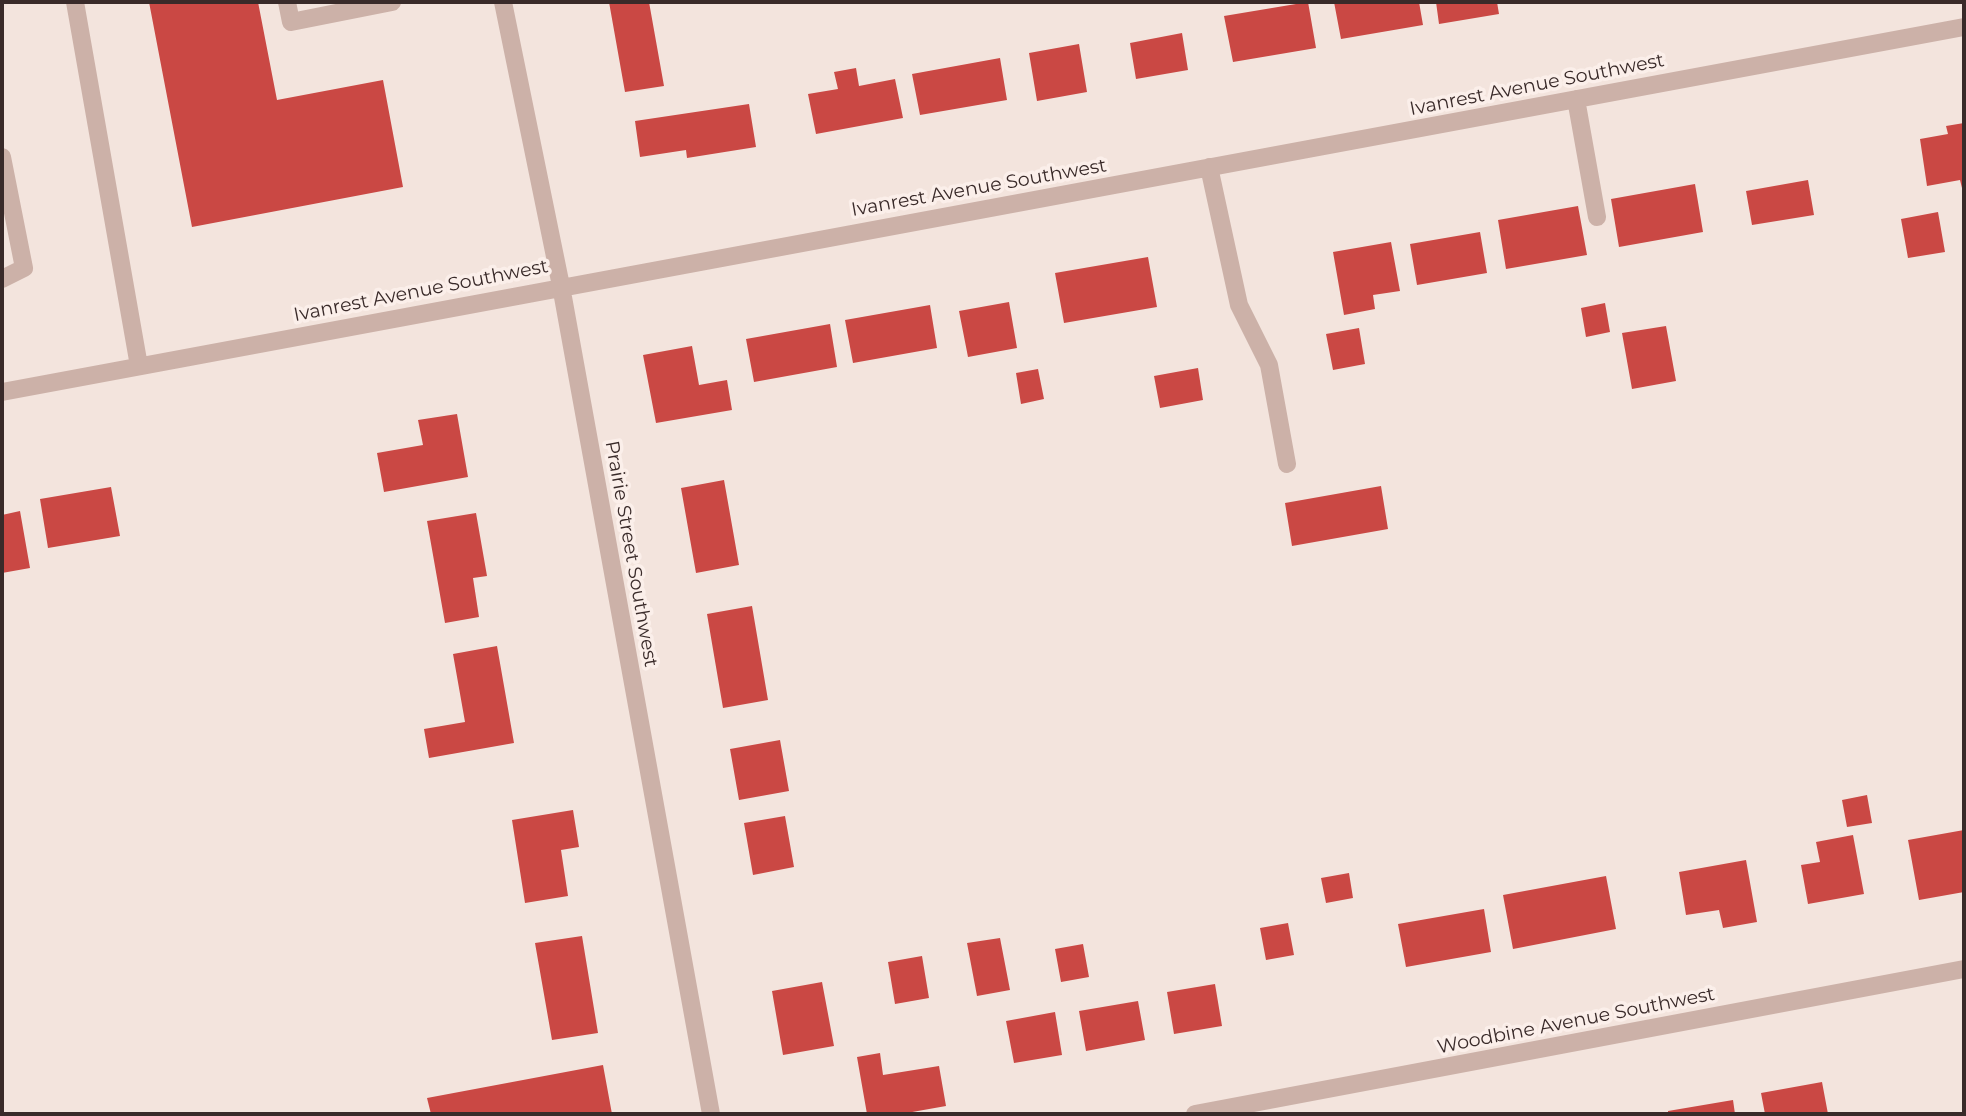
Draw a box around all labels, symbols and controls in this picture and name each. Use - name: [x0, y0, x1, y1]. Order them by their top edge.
- street label: Ivanrest Avenue Southwest: [1408, 49, 1666, 121]
- street label: Ivanrest Avenue Southwest: [850, 154, 1108, 222]
- street label: Ivanrest Avenue Southwest: [292, 255, 550, 327]
- street label: Prairie Street Southwest: [600, 439, 662, 669]
- street label: Woodbine Avenue Southwest: [1435, 983, 1717, 1059]

